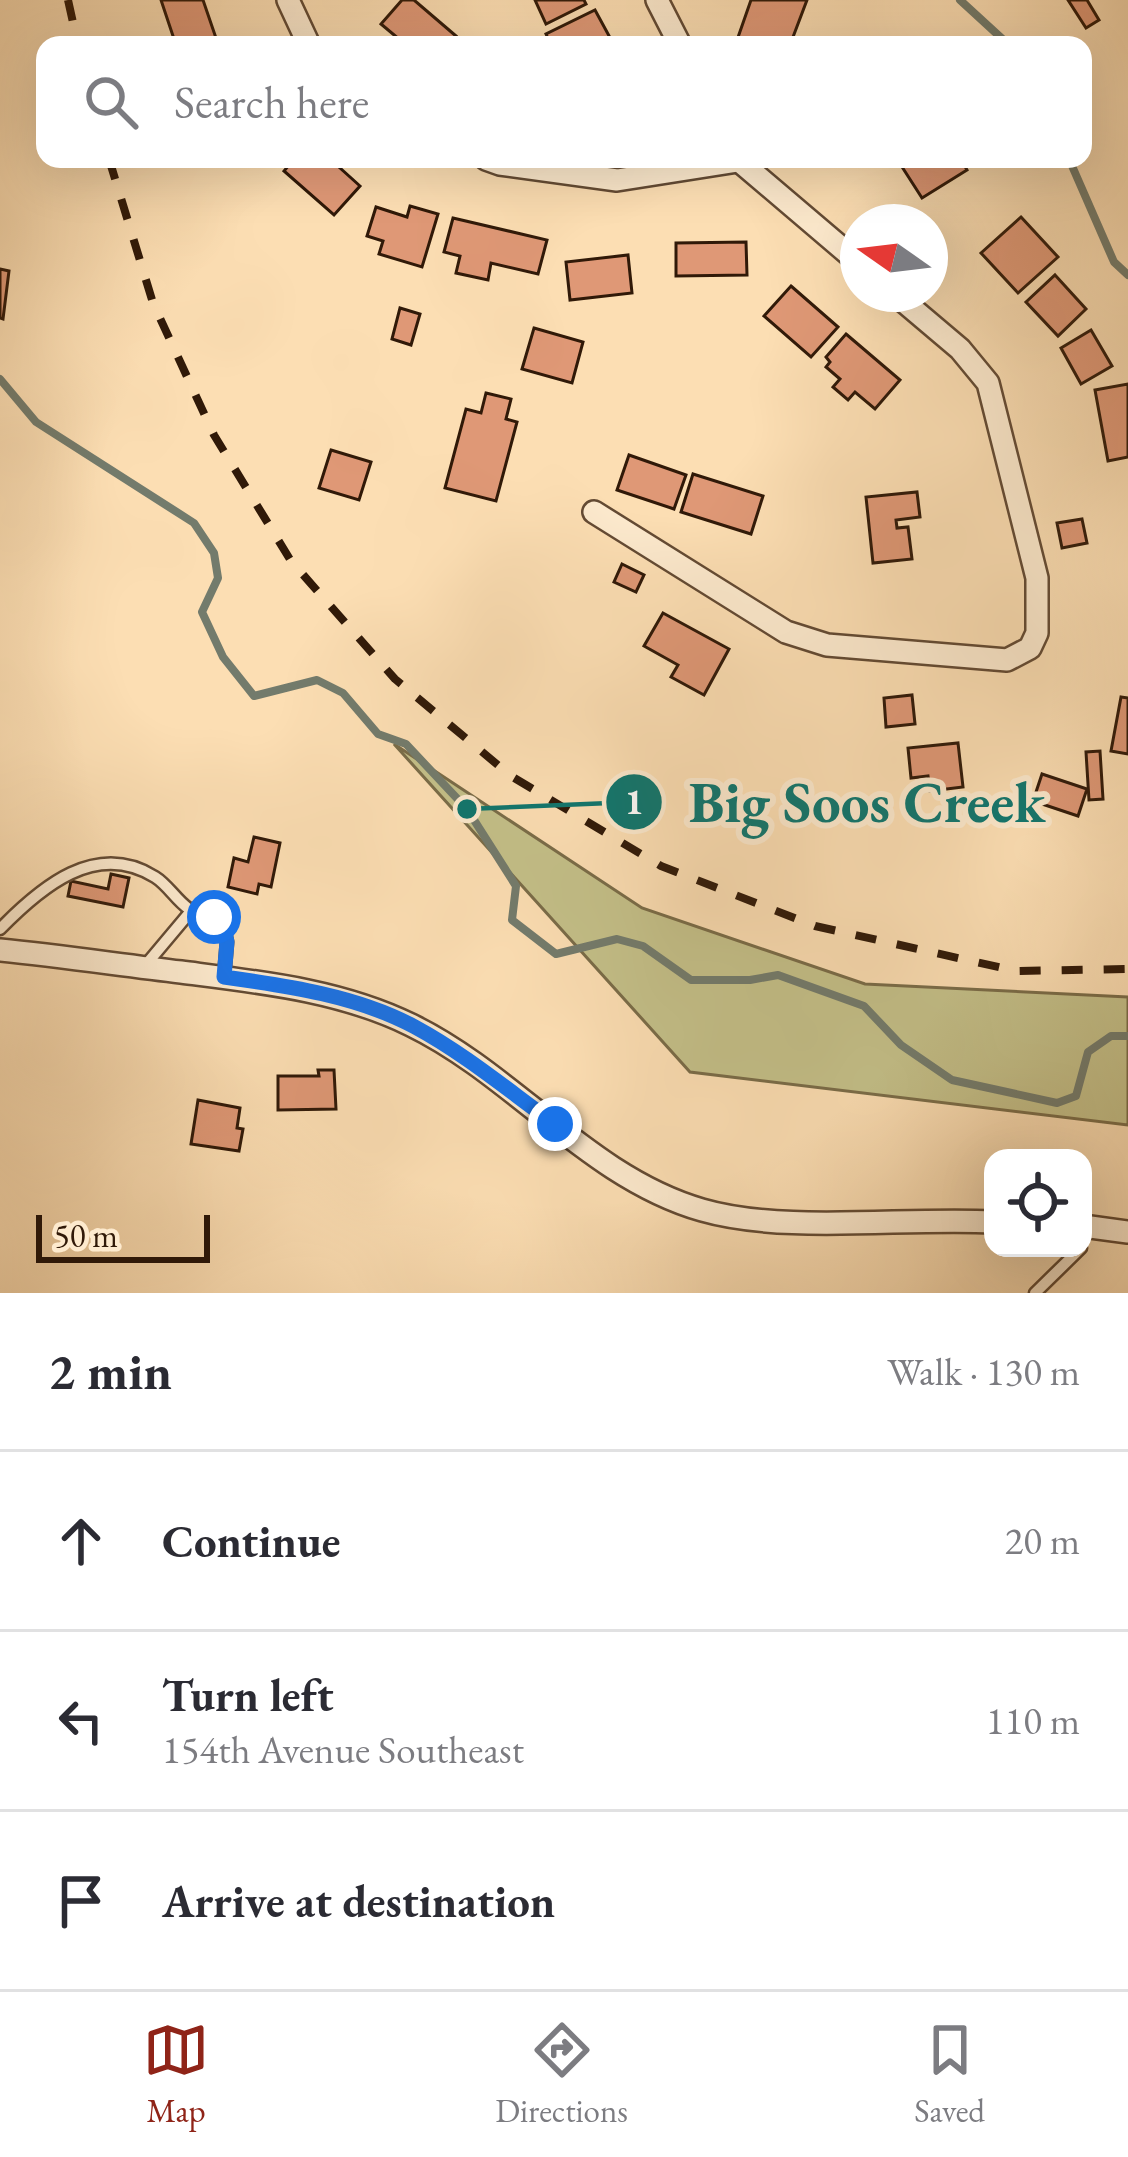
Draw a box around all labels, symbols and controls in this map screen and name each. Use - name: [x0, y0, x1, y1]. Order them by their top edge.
- search box: [36, 36, 1092, 168]
- icon: search: [78, 69, 144, 135]
- text: Search here: [174, 73, 369, 131]
- north arrow: [840, 204, 948, 312]
- callout: Big Soos Creek: [604, 755, 1069, 848]
- text: Big Soos Creek: [689, 765, 1046, 839]
- text: 1: [624, 778, 644, 825]
- route start: [187, 890, 241, 944]
- route end: [528, 1097, 582, 1151]
- map controls: [984, 1149, 1092, 1257]
- button: locate: [984, 1149, 1092, 1257]
- scale bar: [36, 1209, 210, 1262]
- text: 50 m: [54, 1214, 118, 1257]
- text: 2 min: [48, 1338, 172, 1404]
- text: Walk · 130 m: [887, 1346, 1080, 1397]
- icon: ahead: [48, 1508, 114, 1574]
- text: Continue: [162, 1512, 340, 1570]
- text: 20 m: [1004, 1515, 1080, 1566]
- text: Turn left: [162, 1666, 334, 1724]
- icon: left: [48, 1688, 114, 1754]
- text: 110 m: [986, 1695, 1080, 1746]
- text: 154th Avenue Southeast: [162, 1724, 524, 1775]
- icon: arrive: [48, 1868, 114, 1934]
- text: Arrive at destination: [162, 1872, 555, 1930]
- tab: Map: [143, 2017, 209, 2132]
- tab: Directions: [495, 2017, 628, 2132]
- tab: Saved: [914, 2017, 985, 2132]

